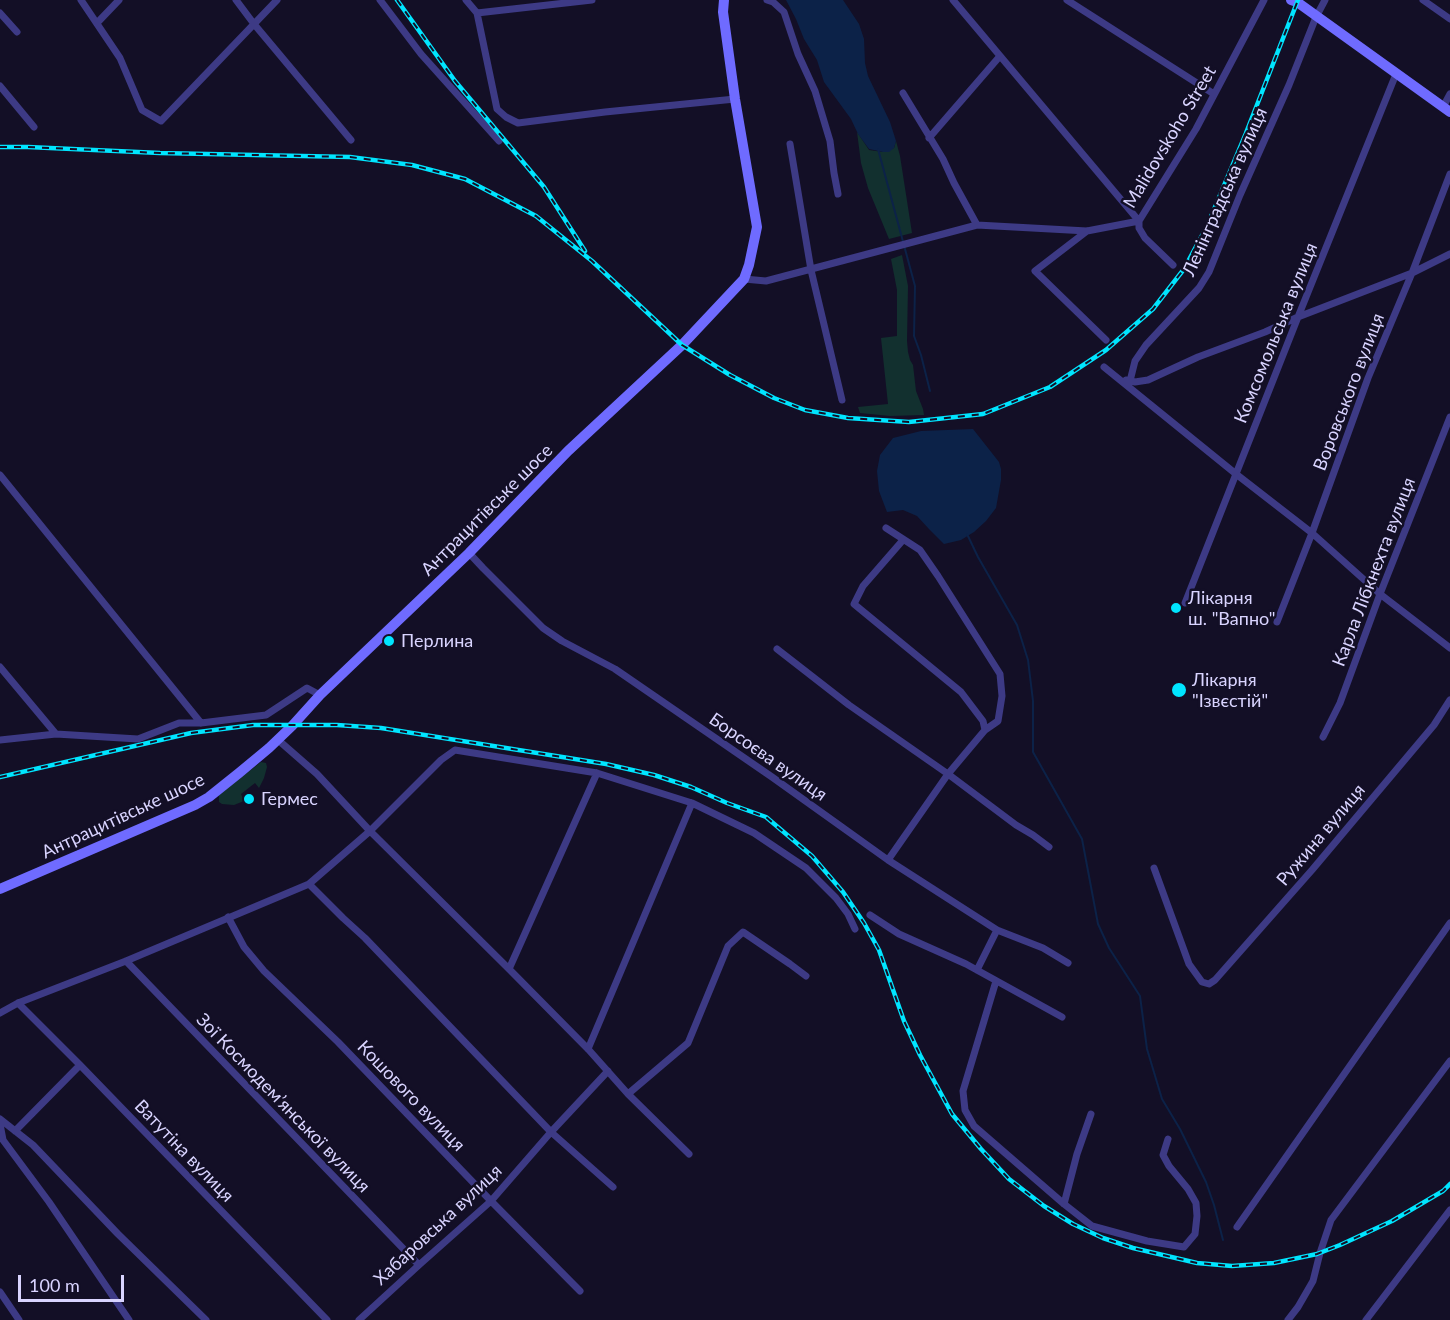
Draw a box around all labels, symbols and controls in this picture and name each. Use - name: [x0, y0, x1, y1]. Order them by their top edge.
- street label: Malidovskoho Street: [1119, 62, 1221, 212]
- street label: Ленінградська вулиця: [1178, 104, 1272, 280]
- street label: Комсомольська вулиця: [1230, 240, 1322, 426]
- street label: Воровського вулиця: [1309, 310, 1389, 474]
- street label: Антрацитівське шосе: [417, 440, 557, 580]
- street label: Карла Лібкнехта вулиця: [1328, 474, 1420, 670]
- place label: Лікарня ш. "Вапно": [1188, 587, 1276, 630]
- marker: Лікарня ш. "Вапно": [1169, 601, 1183, 615]
- place label: Перлина: [401, 630, 473, 652]
- marker: Перлина: [382, 634, 396, 648]
- place label: Лікарня "Ізвєстій": [1192, 669, 1268, 712]
- marker: Лікарня "Ізвєстій": [1170, 681, 1188, 699]
- street label: Борсоєва вулиця: [705, 708, 831, 806]
- street label: Антрацитівське шосе: [38, 769, 208, 863]
- street label: Ружина вулиця: [1272, 780, 1370, 890]
- place label: Гермес: [261, 788, 318, 810]
- marker: Гермес: [242, 792, 256, 806]
- street label: Зої Космодем’янської вулиця: [192, 1009, 374, 1197]
- street label: Кошового вулиця: [353, 1036, 469, 1156]
- street label: Ватутіна вулиця: [130, 1095, 238, 1207]
- street label: Хабаровська вулиця: [370, 1160, 506, 1290]
- scale bar: [21, 1263, 128, 1301]
- text: 100 m: [29, 1274, 80, 1296]

